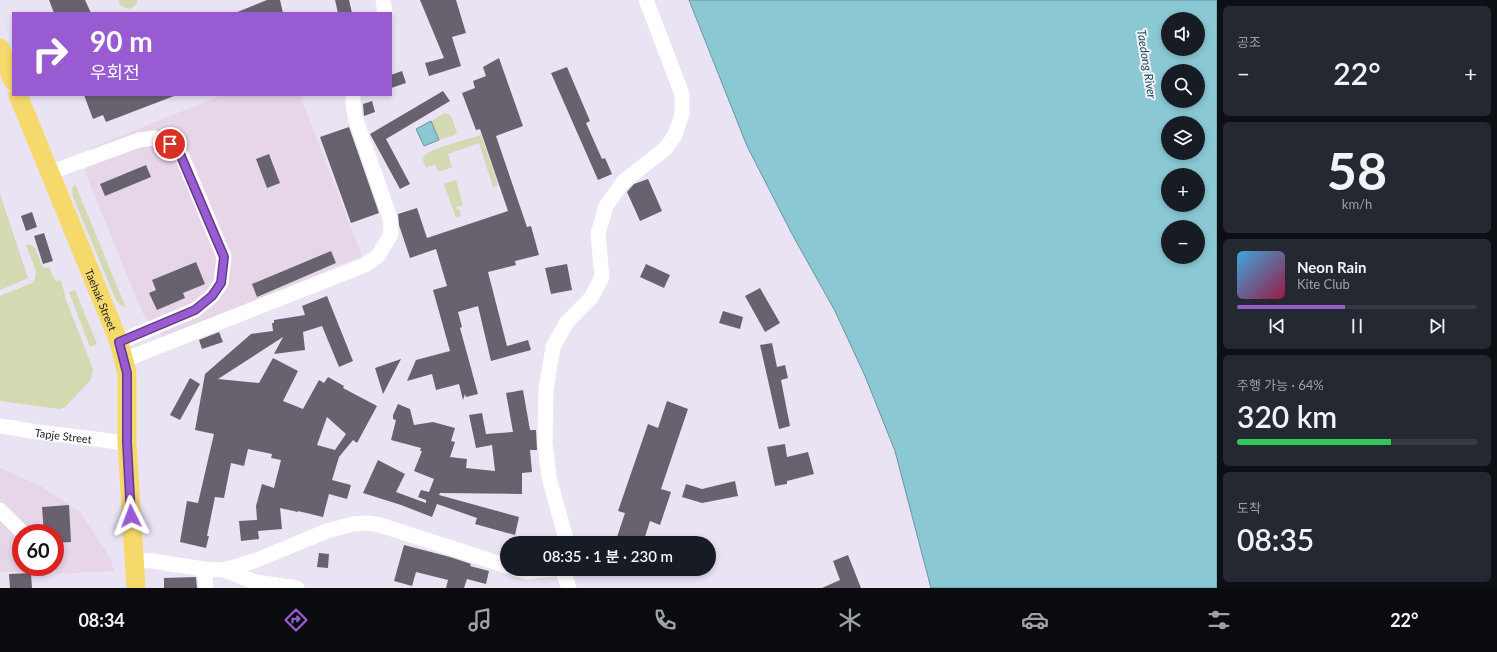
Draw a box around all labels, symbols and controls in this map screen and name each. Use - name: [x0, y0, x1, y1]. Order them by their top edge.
- map controls: [1161, 12, 1205, 264]
- button: sound: [1161, 12, 1205, 56]
- text: 90 m: [90, 24, 153, 58]
- icon: right: [24, 28, 76, 80]
- water label: Taedong River: [1134, 28, 1160, 101]
- text: 공조: [1237, 34, 1261, 50]
- text: 22°: [1333, 55, 1381, 91]
- text: −: [1237, 60, 1250, 87]
- text: +: [1464, 60, 1477, 87]
- text: 우회전: [90, 61, 140, 83]
- button: search: [1161, 64, 1205, 108]
- button: layers: [1161, 116, 1205, 160]
- pin: [153, 127, 187, 161]
- icon: arrive: [159, 133, 181, 155]
- text: 58: [1327, 139, 1387, 201]
- button: +: [1161, 168, 1205, 212]
- text: km/h: [1342, 196, 1372, 212]
- button: −: [1161, 220, 1205, 264]
- text: Neon Rain: [1297, 258, 1366, 276]
- street label: Taehak Street: [83, 267, 120, 332]
- text: Kite Club: [1297, 276, 1350, 292]
- icon: previous: [1266, 315, 1288, 337]
- icon: pause: [1346, 315, 1368, 337]
- icon: next: [1426, 315, 1448, 337]
- text: 주행 가능 · 64%: [1237, 377, 1324, 393]
- text: 320 km: [1237, 398, 1337, 434]
- street label: Tapje Street: [34, 425, 93, 445]
- position arrow: [110, 495, 152, 537]
- text: 도착: [1237, 500, 1261, 516]
- text: 08:35: [1237, 521, 1314, 557]
- speed limit sign: 60: [12, 524, 64, 576]
- text: 08:35 · 1 분 · 230 m: [543, 547, 673, 565]
- icon: directions: [282, 606, 310, 634]
- icon: music: [466, 606, 494, 634]
- icon: phone: [651, 606, 679, 634]
- icon: climate: [836, 606, 864, 634]
- icon: car: [1021, 606, 1049, 634]
- icon: filters: [1205, 606, 1233, 634]
- text: 08:34: [78, 609, 125, 631]
- text: 22°: [1390, 609, 1419, 631]

